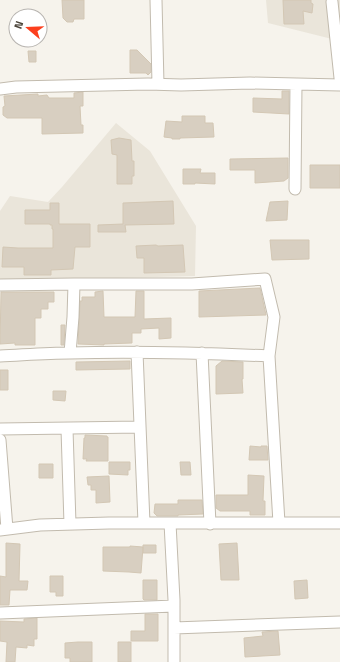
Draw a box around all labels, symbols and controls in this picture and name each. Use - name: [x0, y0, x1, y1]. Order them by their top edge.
- north arrow: [8, 8, 48, 48]
- text: N: [10, 19, 27, 31]

